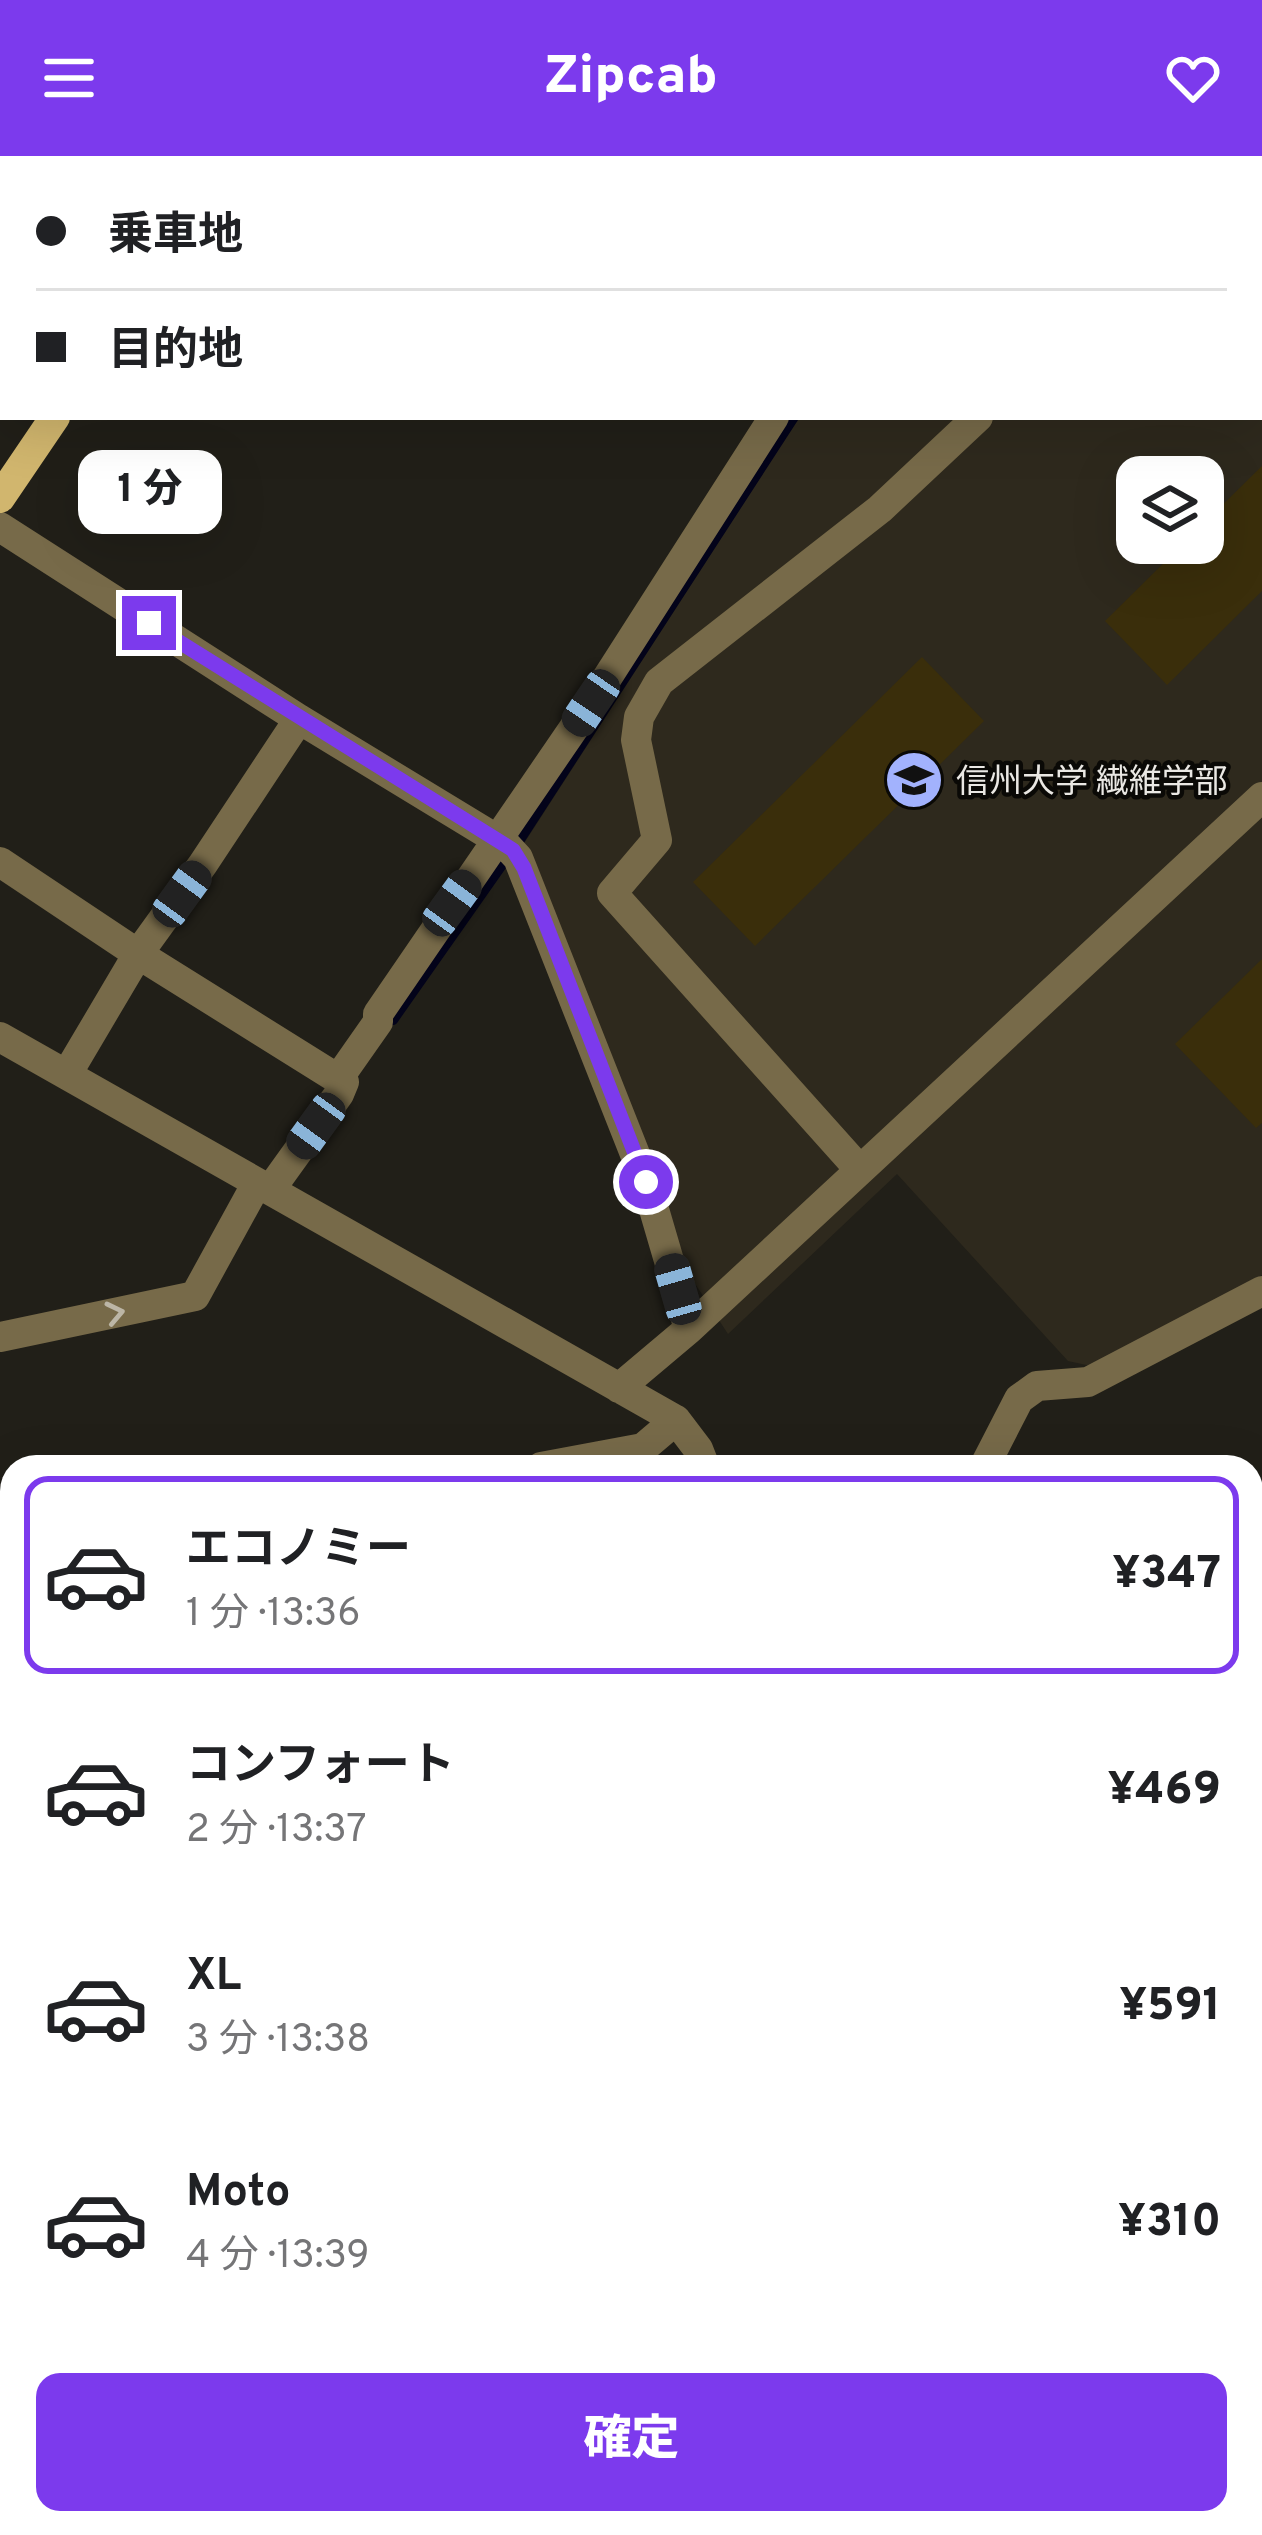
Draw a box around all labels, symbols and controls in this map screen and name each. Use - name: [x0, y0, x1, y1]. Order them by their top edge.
- text: Zipcab: [544, 44, 718, 113]
- icon: menu: [36, 45, 102, 111]
- icon: heart: [1160, 45, 1226, 111]
- text: 乗車地: [108, 209, 243, 266]
- text: 目的地: [108, 324, 243, 381]
- callout: 1 分: [77, 449, 221, 533]
- map controls: [1116, 456, 1224, 564]
- button: layers: [1116, 456, 1224, 564]
- text: 1 分: [118, 467, 182, 516]
- route end: [122, 596, 176, 650]
- car: [556, 663, 626, 743]
- school or university icon: 信州大学 繊維学部: [883, 749, 945, 811]
- place label: 信州大学 繊維学部: [956, 763, 1228, 805]
- car: [146, 854, 218, 934]
- car: [416, 863, 488, 943]
- car: [280, 1086, 352, 1166]
- route start: [619, 1155, 673, 1209]
- car: [651, 1249, 705, 1329]
- one-way arrow: [104, 1301, 124, 1327]
- icon: car: [42, 1521, 150, 1629]
- text: エコノミー: [186, 1523, 411, 1580]
- text: ¥347: [1112, 1547, 1221, 1604]
- text: 1 分 · 13:36: [186, 1591, 361, 1640]
- icon: car: [42, 1737, 150, 1845]
- text: コンフォート: [186, 1739, 455, 1796]
- text: ¥469: [1107, 1763, 1221, 1820]
- text: 2 分 · 13:37: [186, 1807, 367, 1856]
- text: XL: [186, 1949, 241, 2006]
- icon: car: [42, 1953, 150, 2061]
- text: ¥591: [1119, 1979, 1221, 2036]
- text: 3 分 · 13:38: [186, 2017, 370, 2066]
- text: Moto: [186, 2165, 290, 2222]
- icon: car: [42, 2169, 150, 2277]
- text: ¥310: [1118, 2195, 1221, 2252]
- text: 4 分 · 13:39: [186, 2233, 370, 2282]
- button: 確定: [36, 2373, 1227, 2511]

